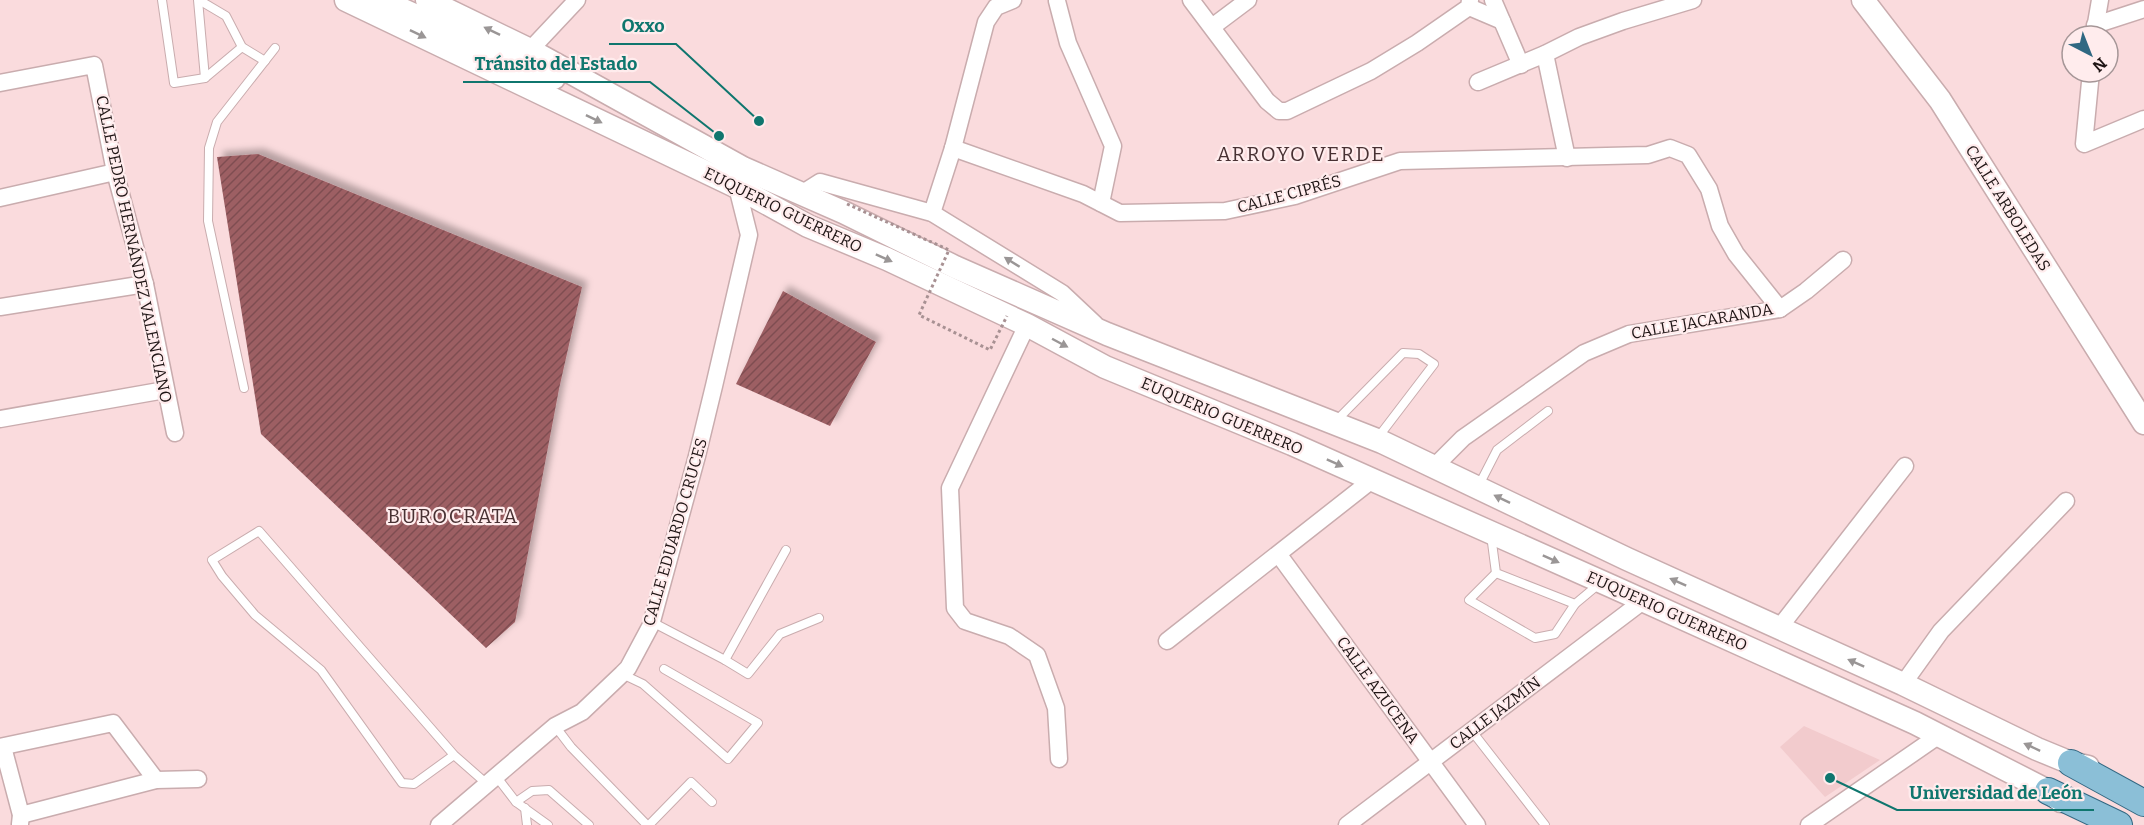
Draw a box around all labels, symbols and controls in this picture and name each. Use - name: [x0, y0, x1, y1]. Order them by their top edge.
- callout: Oxxo: [609, 8, 676, 44]
- text: Oxxo: [621, 15, 665, 37]
- north arrow: [2060, 24, 2120, 84]
- one-way arrow: [484, 27, 501, 36]
- one-way arrow: [409, 30, 426, 39]
- callout: Tránsito del Estado: [463, 46, 650, 82]
- text: Tránsito del Estado: [475, 53, 637, 75]
- text: N: [2089, 54, 2111, 76]
- street label: CALLE PEDRO HERNÁNDEZ VALENCIANO: [92, 93, 177, 404]
- one-way arrow: [585, 114, 602, 123]
- street label: CALLE ARBOLEDAS: [1962, 141, 2054, 275]
- district label: ARROYO VERDE: [1217, 142, 1385, 166]
- street label: EUQUERIO GUERRERO: [701, 163, 865, 257]
- street label: CALLE CIPRÉS: [1235, 170, 1343, 217]
- one-way arrow: [876, 253, 894, 263]
- one-way arrow: [1004, 257, 1020, 268]
- street label: CALLE JACARANDA: [1630, 299, 1775, 343]
- one-way arrow: [1052, 338, 1069, 348]
- street label: EUQUERIO GUERRERO: [1138, 373, 1306, 459]
- street label: CALLE EDUARDO CRUCES: [639, 436, 711, 628]
- one-way arrow: [1326, 458, 1344, 468]
- one-way arrow: [1493, 495, 1510, 504]
- district label: BUROCRATA: [387, 504, 519, 528]
- one-way arrow: [1543, 554, 1561, 564]
- street label: EUQUERIO GUERRERO: [1584, 567, 1750, 655]
- one-way arrow: [1670, 578, 1687, 587]
- street label: CALLE AZUCENA: [1333, 633, 1424, 748]
- one-way arrow: [1846, 658, 1864, 668]
- street label: CALLE JAZMÍN: [1445, 672, 1545, 753]
- one-way arrow: [2023, 742, 2040, 751]
- callout: Universidad de León: [1897, 774, 2094, 810]
- text: Universidad de León: [1909, 782, 2083, 804]

